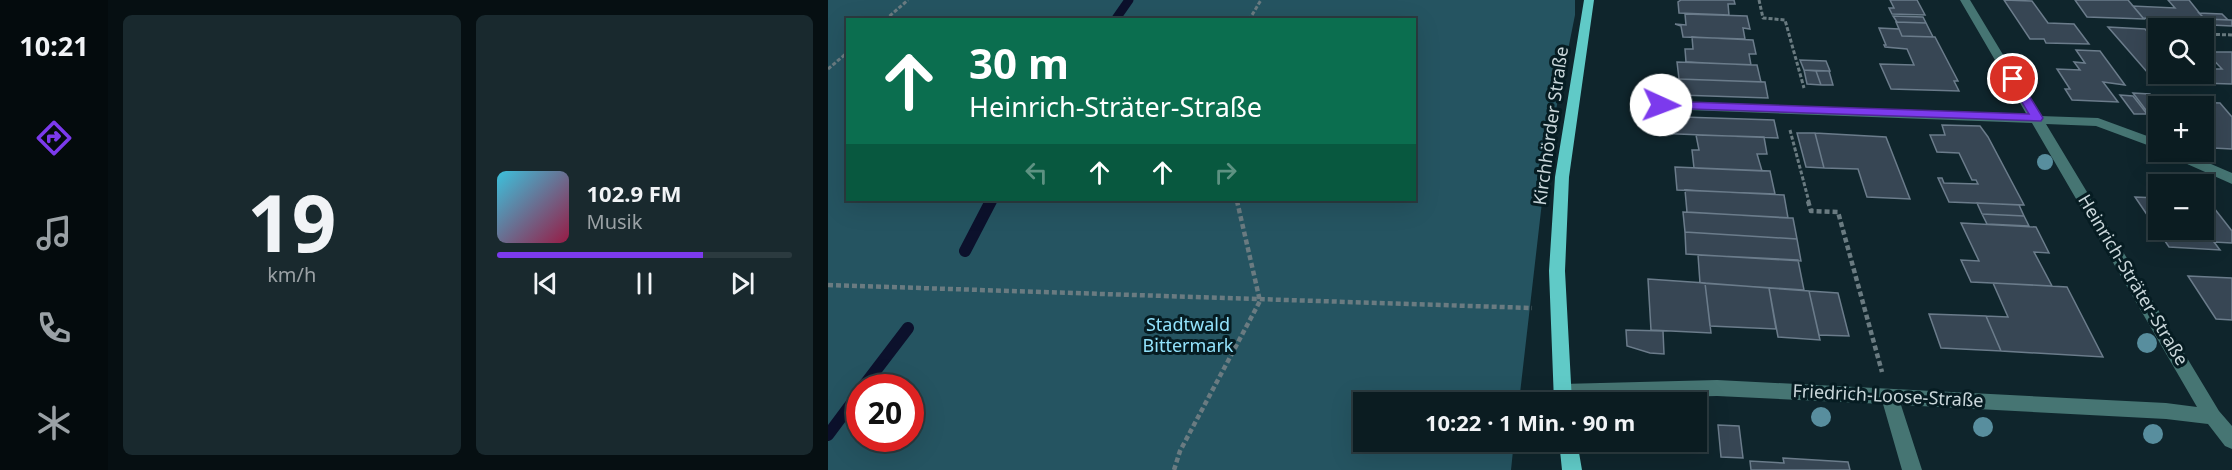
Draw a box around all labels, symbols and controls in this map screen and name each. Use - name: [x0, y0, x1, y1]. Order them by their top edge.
- map controls: [2148, 18, 2214, 240]
- button: search: [2148, 18, 2214, 84]
- text: 10:21: [19, 27, 89, 64]
- text: 30 m: [969, 34, 1069, 91]
- icon: ahead: [870, 42, 948, 120]
- street label: Kirchhörder Straße: [1527, 45, 1573, 207]
- pin: [1987, 53, 2038, 104]
- icon: arrive: [1996, 62, 2029, 95]
- position arrow: [1629, 73, 1693, 137]
- text: Heinrich-Sträter-Straße: [969, 88, 1262, 125]
- button: +: [2148, 96, 2214, 162]
- icon: directions: [33, 117, 75, 159]
- icon: left: [1020, 156, 1053, 189]
- icon: ahead: [1083, 156, 1116, 189]
- icon: ahead: [1146, 156, 1179, 189]
- icon: right: [1209, 156, 1242, 189]
- text: 19: [247, 169, 336, 275]
- button: −: [2148, 174, 2214, 240]
- text: 102.9 FM: [587, 178, 682, 208]
- street label: Heinrich-Sträter-Straße: [2073, 190, 2194, 369]
- text: Musik: [587, 208, 642, 235]
- icon: music: [33, 212, 75, 254]
- text: km/h: [267, 261, 316, 288]
- icon: previous: [529, 267, 562, 300]
- icon: pause: [628, 267, 661, 300]
- icon: next: [726, 267, 759, 300]
- icon: phone: [33, 307, 75, 349]
- park label: Stadtwald Bittermark: [1143, 312, 1234, 357]
- speed limit sign: 20: [846, 374, 924, 452]
- street label: Friedrich-Loose-Straße: [1792, 378, 1984, 412]
- icon: climate: [33, 402, 75, 444]
- text: 10:22 · 1 Min. · 90 m: [1425, 407, 1635, 437]

